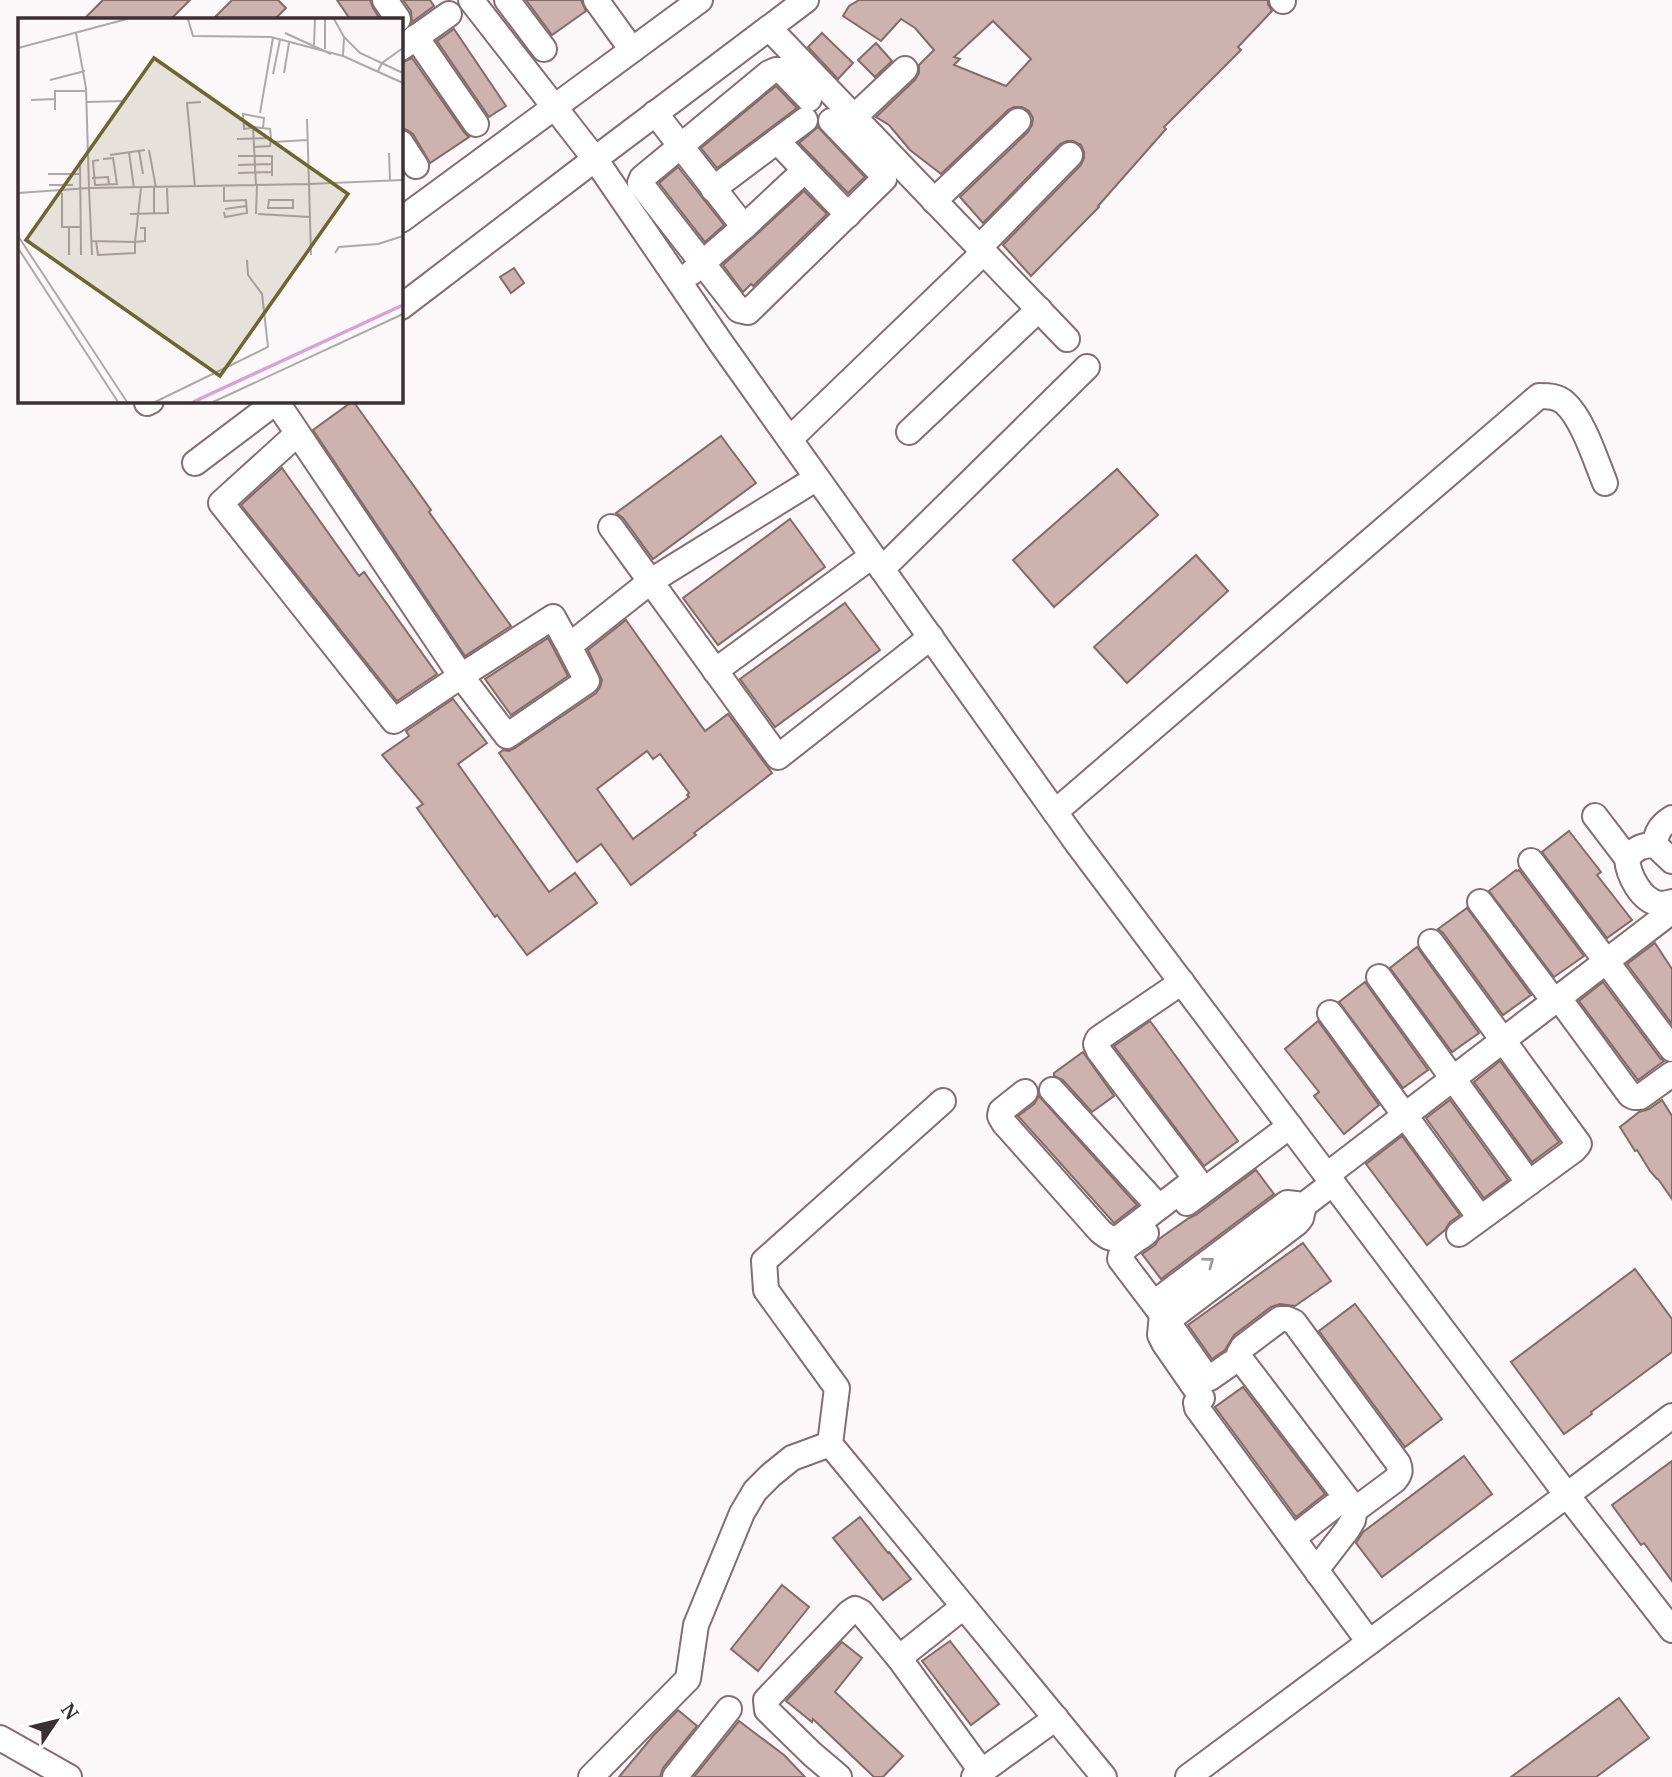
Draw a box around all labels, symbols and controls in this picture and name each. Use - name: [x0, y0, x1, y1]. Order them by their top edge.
- inset map: [18, 18, 402, 402]
- one-way arrow: [1201, 1258, 1214, 1270]
- north arrow: [21, 1686, 91, 1756]
- text: N: [55, 1698, 85, 1725]

